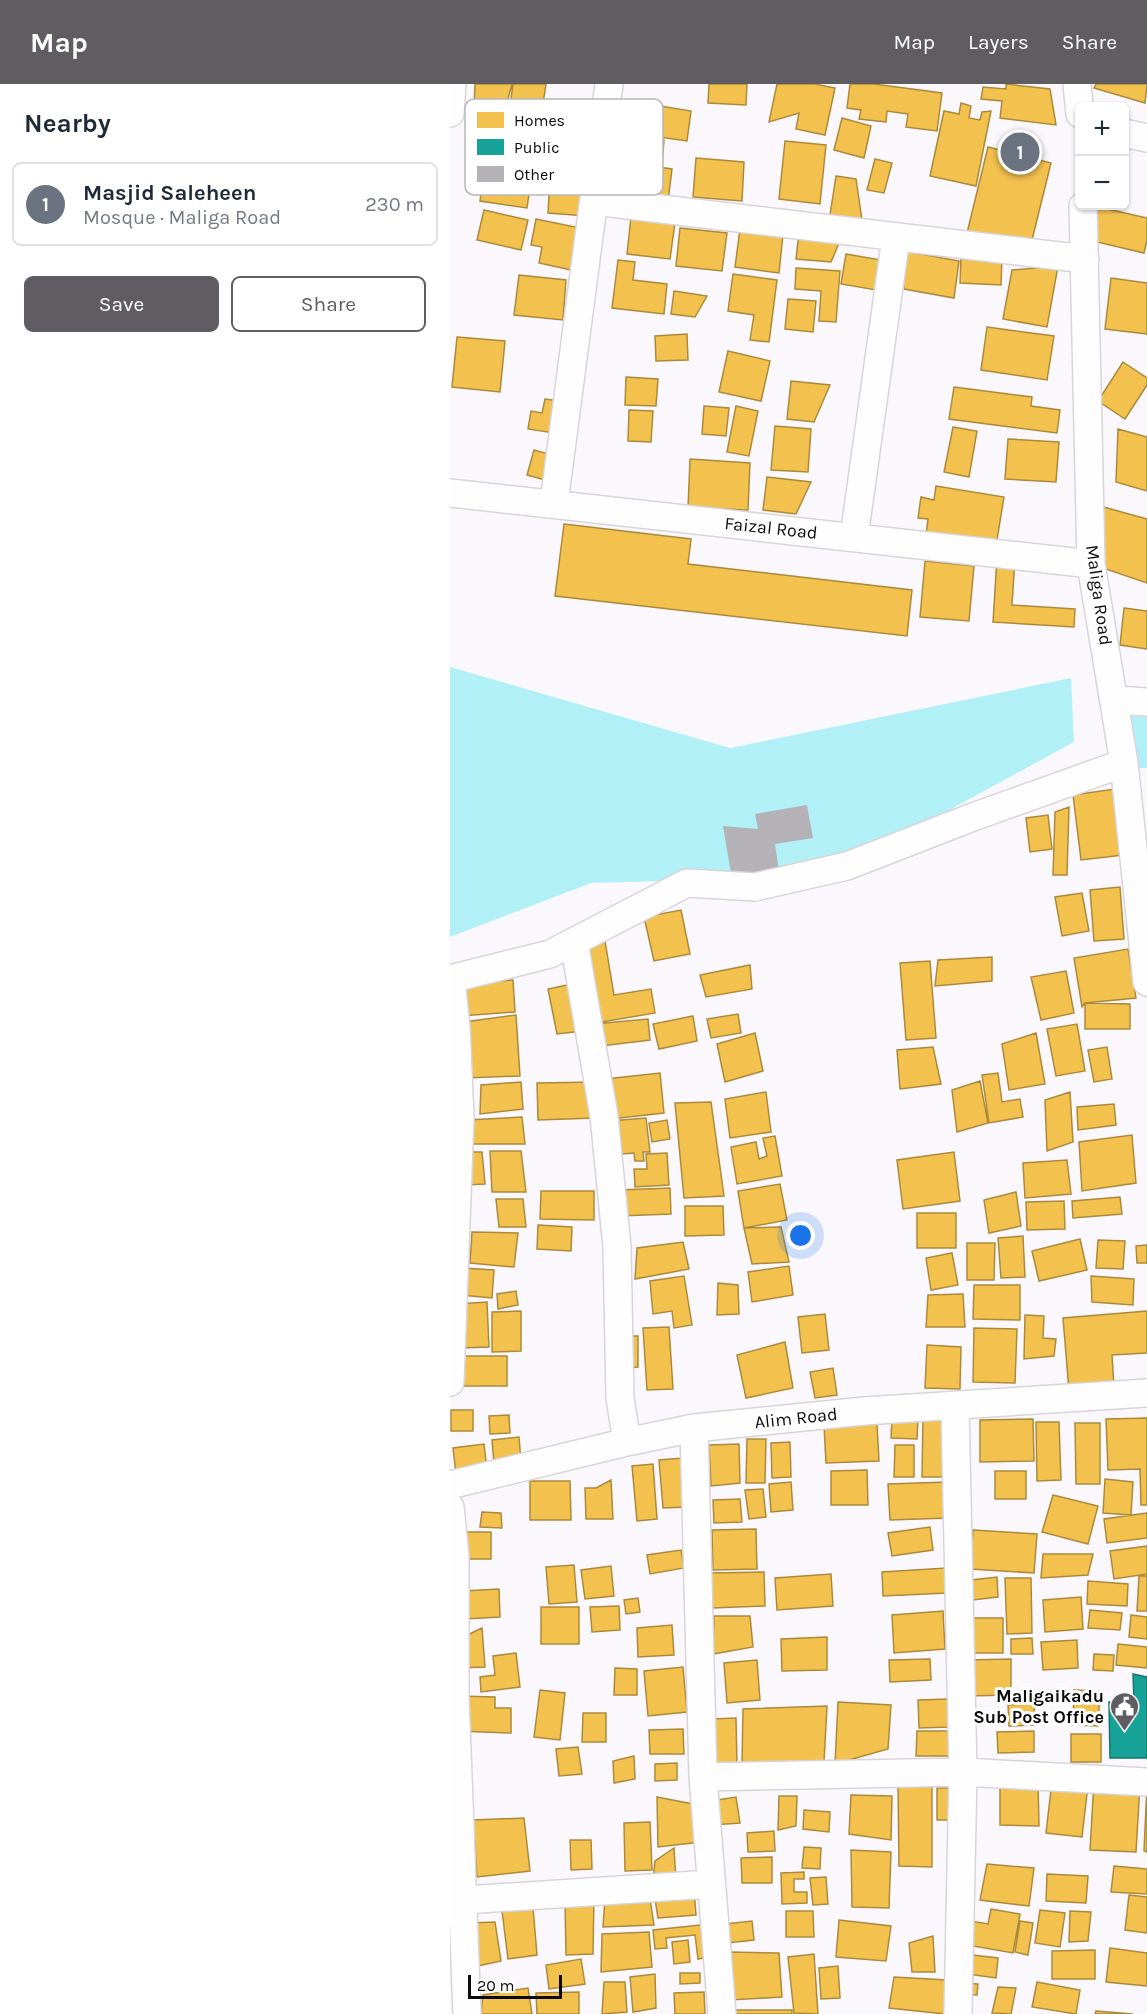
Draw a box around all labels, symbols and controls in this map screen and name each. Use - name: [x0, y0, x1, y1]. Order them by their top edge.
- text: Map: [30, 26, 88, 59]
- text: Map: [893, 30, 935, 54]
- text: Layers: [968, 30, 1029, 54]
- text: Share: [1062, 30, 1117, 54]
- legend: [465, 99, 663, 195]
- map controls: [1075, 102, 1129, 210]
- button: +: [1075, 102, 1129, 156]
- text: Nearby: [24, 108, 111, 139]
- text: Homes: [514, 111, 565, 130]
- pin: 1: [1000, 130, 1040, 174]
- text: Public: [514, 138, 560, 157]
- button: −: [1075, 156, 1129, 210]
- text: Other: [514, 165, 554, 184]
- text: Masjid Saleheen: [83, 180, 256, 206]
- text: 1: [42, 193, 49, 216]
- text: 230 m: [365, 193, 424, 216]
- text: Mosque · Maliga Road: [83, 206, 281, 229]
- button: Save: [24, 276, 219, 332]
- button: Share: [231, 276, 426, 332]
- street label: Faizal Road: [723, 512, 819, 544]
- street label: Maliga Road: [1081, 543, 1117, 647]
- your location: [786, 1221, 815, 1250]
- street label: Alim Road: [753, 1403, 839, 1433]
- place label: Maligaikadu Sub Post Office: [973, 1685, 1104, 1728]
- public building icon: Maligaikadu Sub Post Office: [1109, 1690, 1141, 1732]
- scale bar: [468, 1972, 562, 2000]
- text: 20 m: [477, 1976, 515, 1995]

